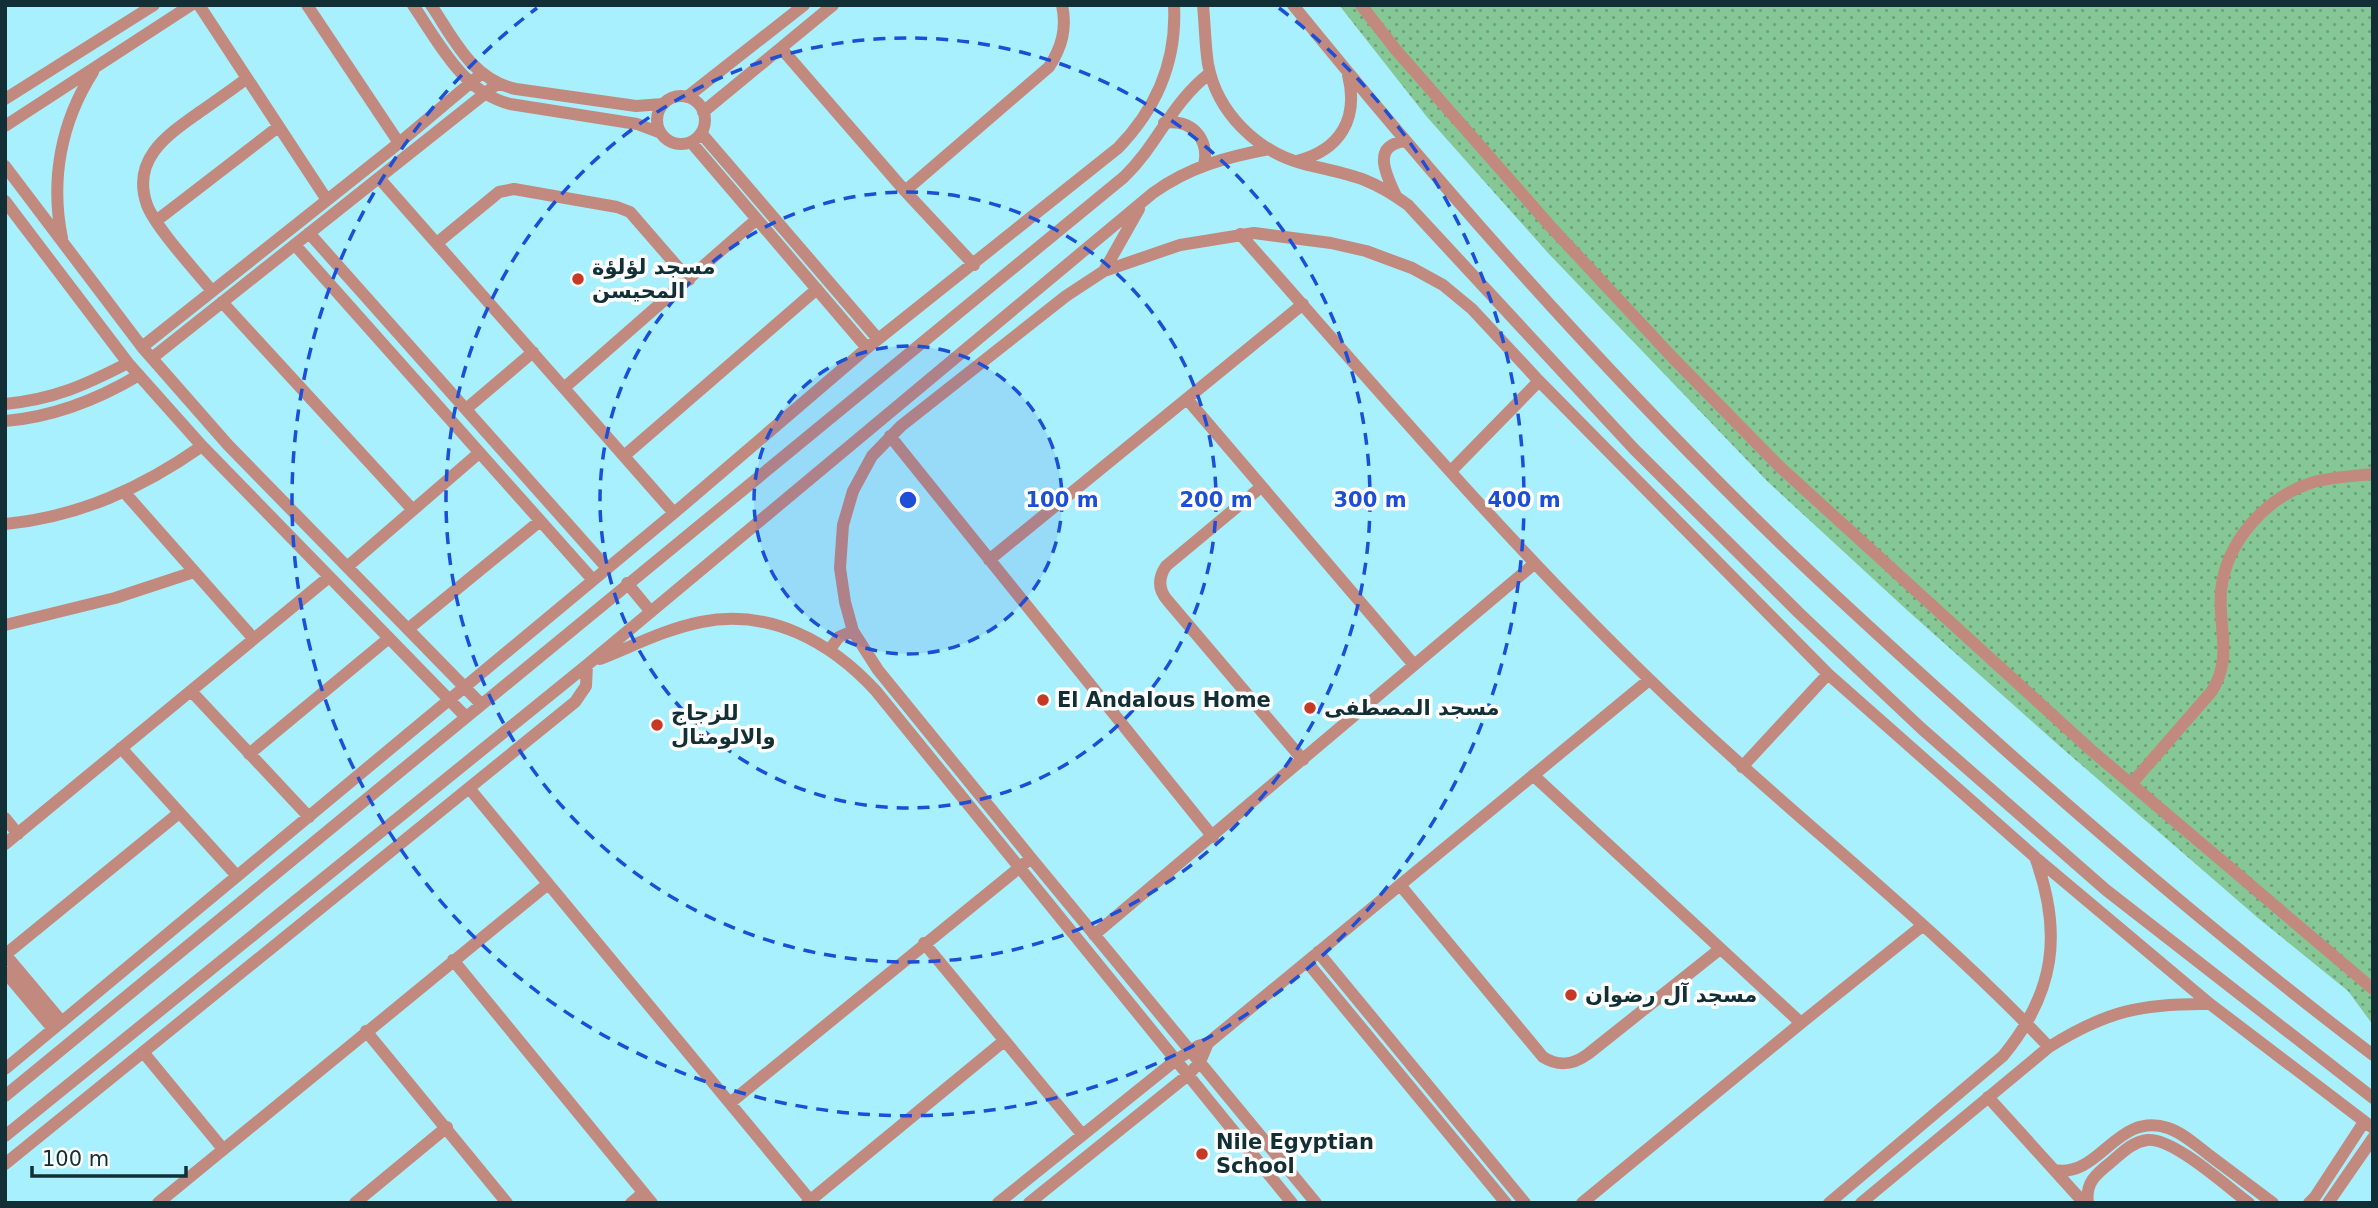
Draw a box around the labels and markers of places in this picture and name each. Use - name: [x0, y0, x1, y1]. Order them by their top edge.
- place label: مسجد لؤلؤة المحيسن: [592, 255, 715, 303]
- marker: مسجد لؤلؤة المحيسن: [570, 271, 586, 287]
- centre of rings: [896, 488, 920, 512]
- place label: El Andalous Home: [1057, 688, 1271, 712]
- marker: El Andalous Home: [1035, 692, 1051, 708]
- place label: مسجد المصطفى: [1324, 696, 1500, 720]
- marker: مسجد المصطفى: [1302, 700, 1318, 716]
- place label: للزجاج والالومتال: [671, 701, 776, 749]
- marker: للزجاج والالومتال: [649, 717, 665, 733]
- place label: مسجد آل رضوان: [1585, 982, 1757, 1007]
- marker: مسجد آل رضوان: [1563, 987, 1579, 1003]
- place label: Nile Egyptian School: [1216, 1130, 1374, 1178]
- marker: Nile Egyptian School: [1194, 1146, 1210, 1162]

